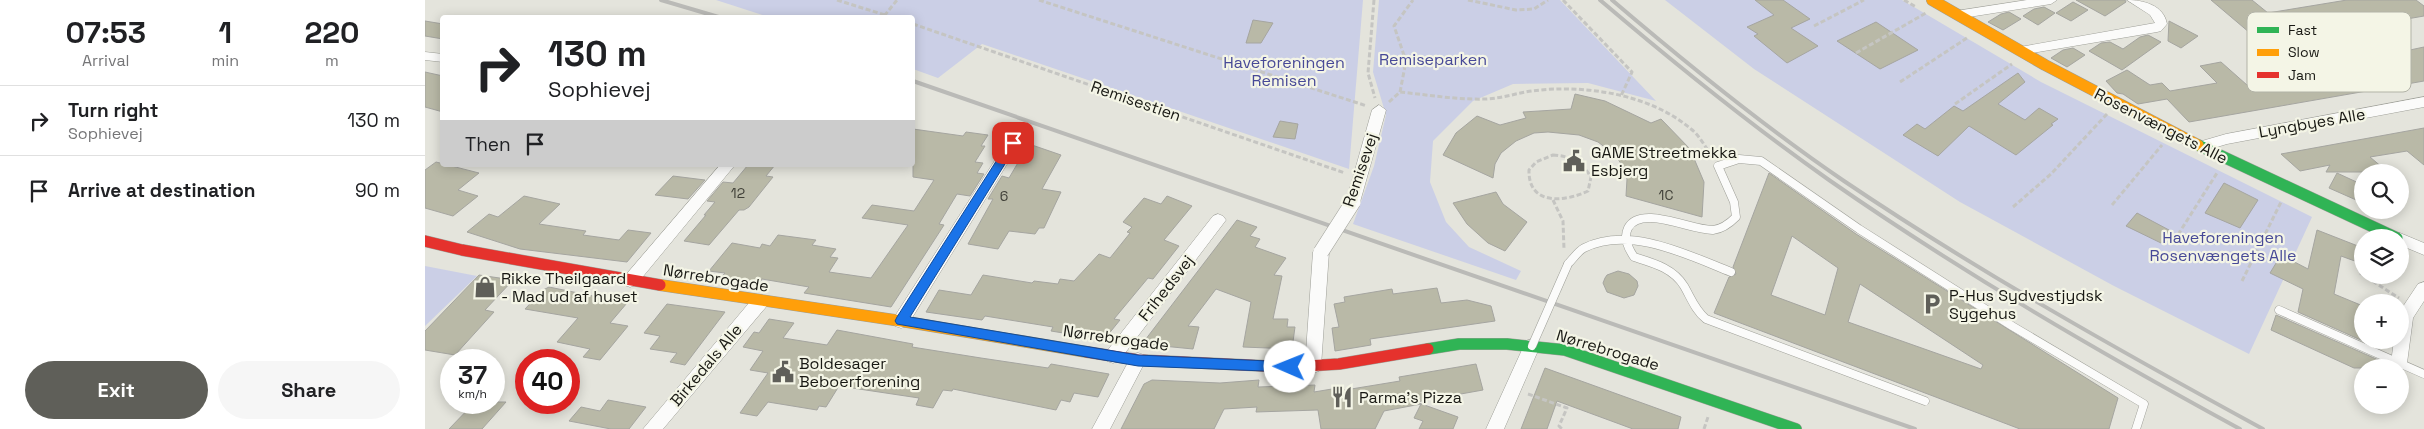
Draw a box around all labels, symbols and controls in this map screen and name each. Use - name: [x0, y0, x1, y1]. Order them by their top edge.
- legend: [2247, 12, 2411, 92]
- text: 07:53: [65, 13, 146, 52]
- text: 1: [218, 13, 232, 52]
- text: 220: [304, 13, 360, 52]
- text: Fast: [2288, 21, 2317, 39]
- text: 130 m: [548, 32, 647, 76]
- icon: right: [465, 35, 530, 100]
- text: Slow: [2288, 43, 2320, 61]
- park label: Remiseparken: [1379, 49, 1487, 70]
- text: Arrival: [82, 50, 130, 71]
- text: min: [212, 50, 239, 71]
- text: m: [325, 50, 339, 71]
- park label: Haveforeningen Remisen: [1223, 52, 1345, 91]
- text: Jam: [2288, 66, 2316, 84]
- text: Sophievej: [548, 75, 651, 103]
- street label: Remisestien: [1088, 76, 1184, 126]
- street label: Rosenvængets Alle: [2091, 83, 2231, 169]
- text: Turn right: [68, 98, 158, 123]
- street label: Lyngbyes Alle: [2257, 103, 2367, 143]
- icon: right: [25, 107, 53, 135]
- text: 130 m: [347, 108, 400, 133]
- pin: [992, 122, 1034, 164]
- text: Sophievej: [68, 123, 143, 144]
- icon: arrive: [999, 129, 1027, 157]
- icon: arrive: [521, 130, 549, 158]
- street label: Remisevej: [1338, 130, 1382, 210]
- text: Then: [465, 132, 511, 157]
- place label: GAME Streetmekka Esbjerg: [1591, 142, 1737, 181]
- public building icon: GAME Streetmekka Esbjerg: [1561, 148, 1587, 174]
- map controls: [2354, 164, 2409, 414]
- button: search: [2354, 164, 2409, 219]
- icon: arrive: [25, 177, 53, 205]
- text: Arrive at destination: [68, 178, 256, 203]
- text: 90 m: [355, 178, 400, 203]
- house number: 12: [731, 184, 745, 202]
- house number: 1C: [1659, 186, 1673, 204]
- house number: 6: [1000, 187, 1008, 205]
- park label: Haveforeningen Rosenvængets Alle: [2150, 227, 2296, 266]
- button: layers: [2354, 229, 2409, 284]
- street label: Frihedsvej: [1134, 251, 1198, 325]
- street label: Nørrebrogade: [662, 259, 770, 297]
- place label: Rikke Theilgaard - Mad ud af huset: [501, 268, 638, 307]
- shop icon: Rikke Theilgaard - Mad ud af huset: [472, 274, 498, 300]
- place label: P-Hus Sydvestjydsk Sygehus: [1949, 285, 2103, 324]
- parking icon: P-Hus Sydvestjydsk Sygehus: [1919, 291, 1945, 317]
- button: +: [2354, 294, 2409, 349]
- street label: Birkedals Alle: [665, 319, 747, 411]
- street label: Nørrebrogade: [1062, 320, 1170, 356]
- street label: Nørrebrogade: [1554, 324, 1662, 376]
- position arrow: [1263, 340, 1315, 392]
- speed limit sign: 40: [515, 349, 580, 414]
- place label: Boldesager Beboerforening: [799, 353, 920, 392]
- text: 37: [458, 359, 487, 391]
- public building icon: Boldesager Beboerforening: [770, 359, 796, 385]
- button: −: [2354, 359, 2409, 414]
- button: Exit: [25, 361, 208, 419]
- button: Share: [218, 361, 400, 419]
- restaurant icon: Parma's Pizza: [1329, 384, 1355, 410]
- text: km/h: [458, 386, 487, 402]
- place label: Parma's Pizza: [1359, 387, 1462, 408]

